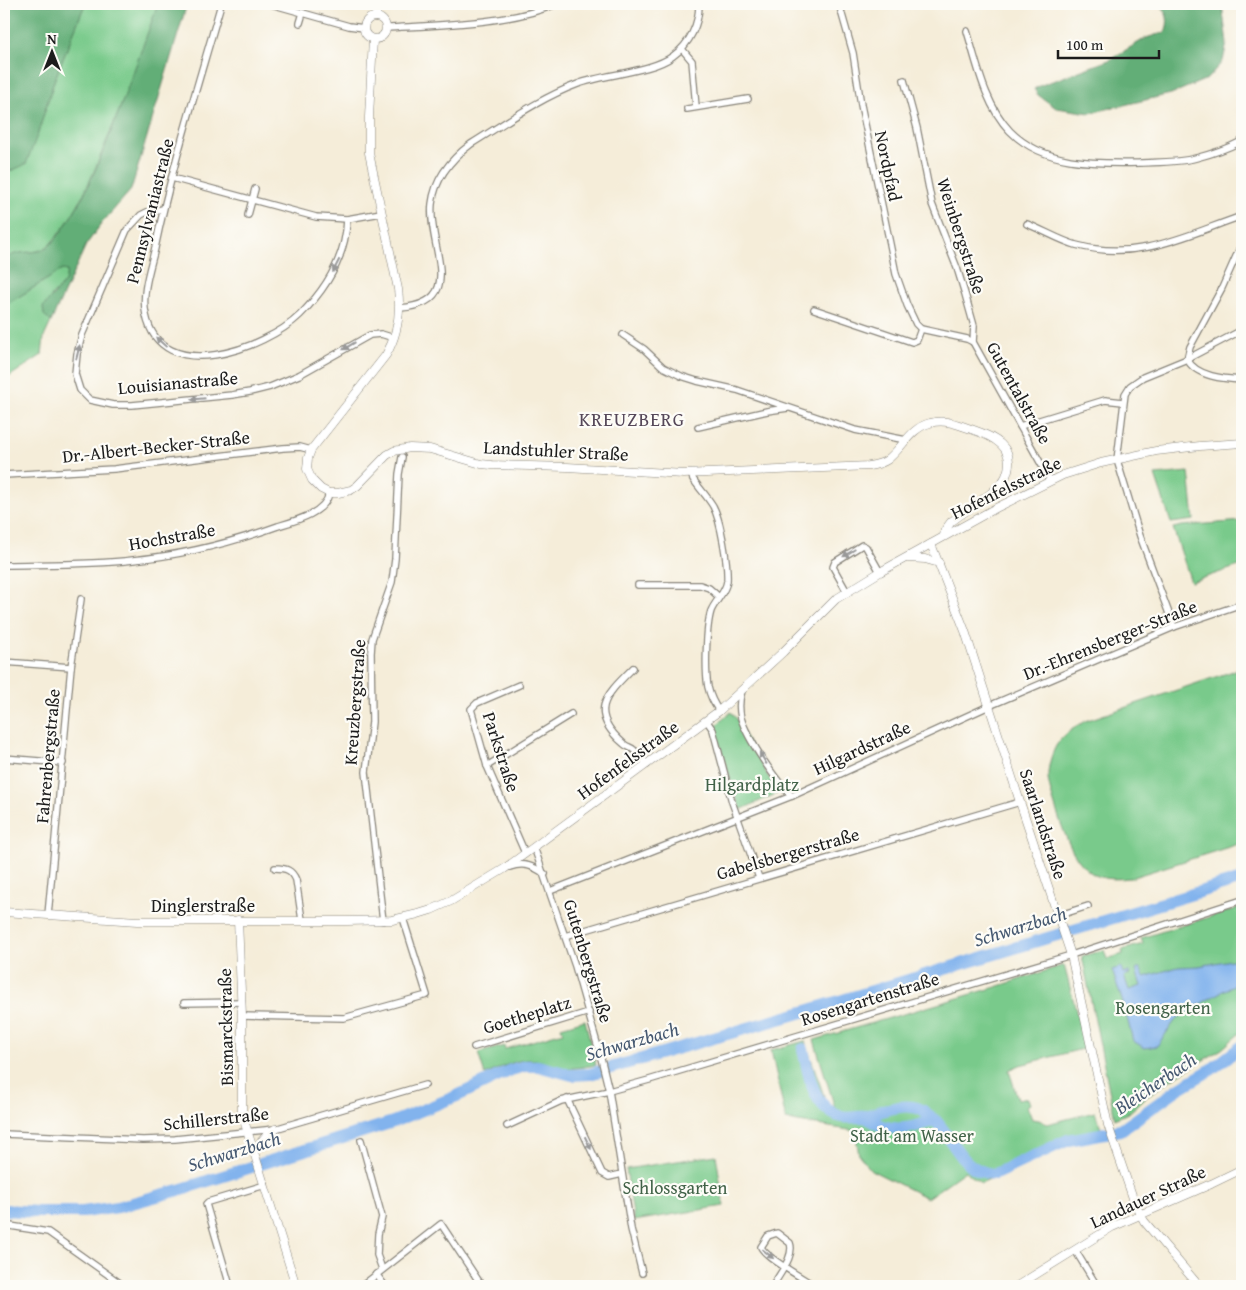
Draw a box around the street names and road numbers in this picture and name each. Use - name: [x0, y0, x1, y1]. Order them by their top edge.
- street label: Nordpfad: [868, 128, 909, 204]
- street label: Pennsylvaniastraße: [118, 136, 181, 286]
- street label: Weinbergstraße: [930, 174, 993, 297]
- street label: Gutentalstraße: [980, 337, 1059, 449]
- street label: Louisianastraße: [117, 364, 239, 401]
- street label: Dr.-Albert-Becker-Straße: [61, 423, 251, 470]
- street label: Landstuhler Straße: [483, 433, 629, 468]
- street label: Hofenfelsstraße: [946, 449, 1066, 526]
- street label: Hochstraße: [127, 516, 217, 557]
- street label: Dr.-Ehrensberger-Straße: [1019, 592, 1201, 687]
- street label: Kreuzbergstraße: [337, 638, 372, 766]
- street label: Fahrenbergstraße: [28, 688, 67, 824]
- street label: Parkstraße: [476, 708, 527, 795]
- street label: Hofenfelsstraße: [571, 713, 684, 806]
- street label: Hilgardstraße: [809, 713, 915, 782]
- street label: Saarlandstraße: [1013, 765, 1074, 883]
- street label: Gabelsbergerstraße: [713, 820, 862, 887]
- street label: Dinglerstraße: [151, 892, 255, 919]
- street label: Gutenbergstraße: [557, 896, 620, 1026]
- street label: Rosengartenstraße: [797, 965, 942, 1032]
- street label: Bismarckstraße: [211, 968, 240, 1086]
- street label: Goetheplatz: [480, 988, 574, 1041]
- street label: Schillerstraße: [162, 1100, 270, 1137]
- street label: Landauer Straße: [1085, 1158, 1210, 1235]

